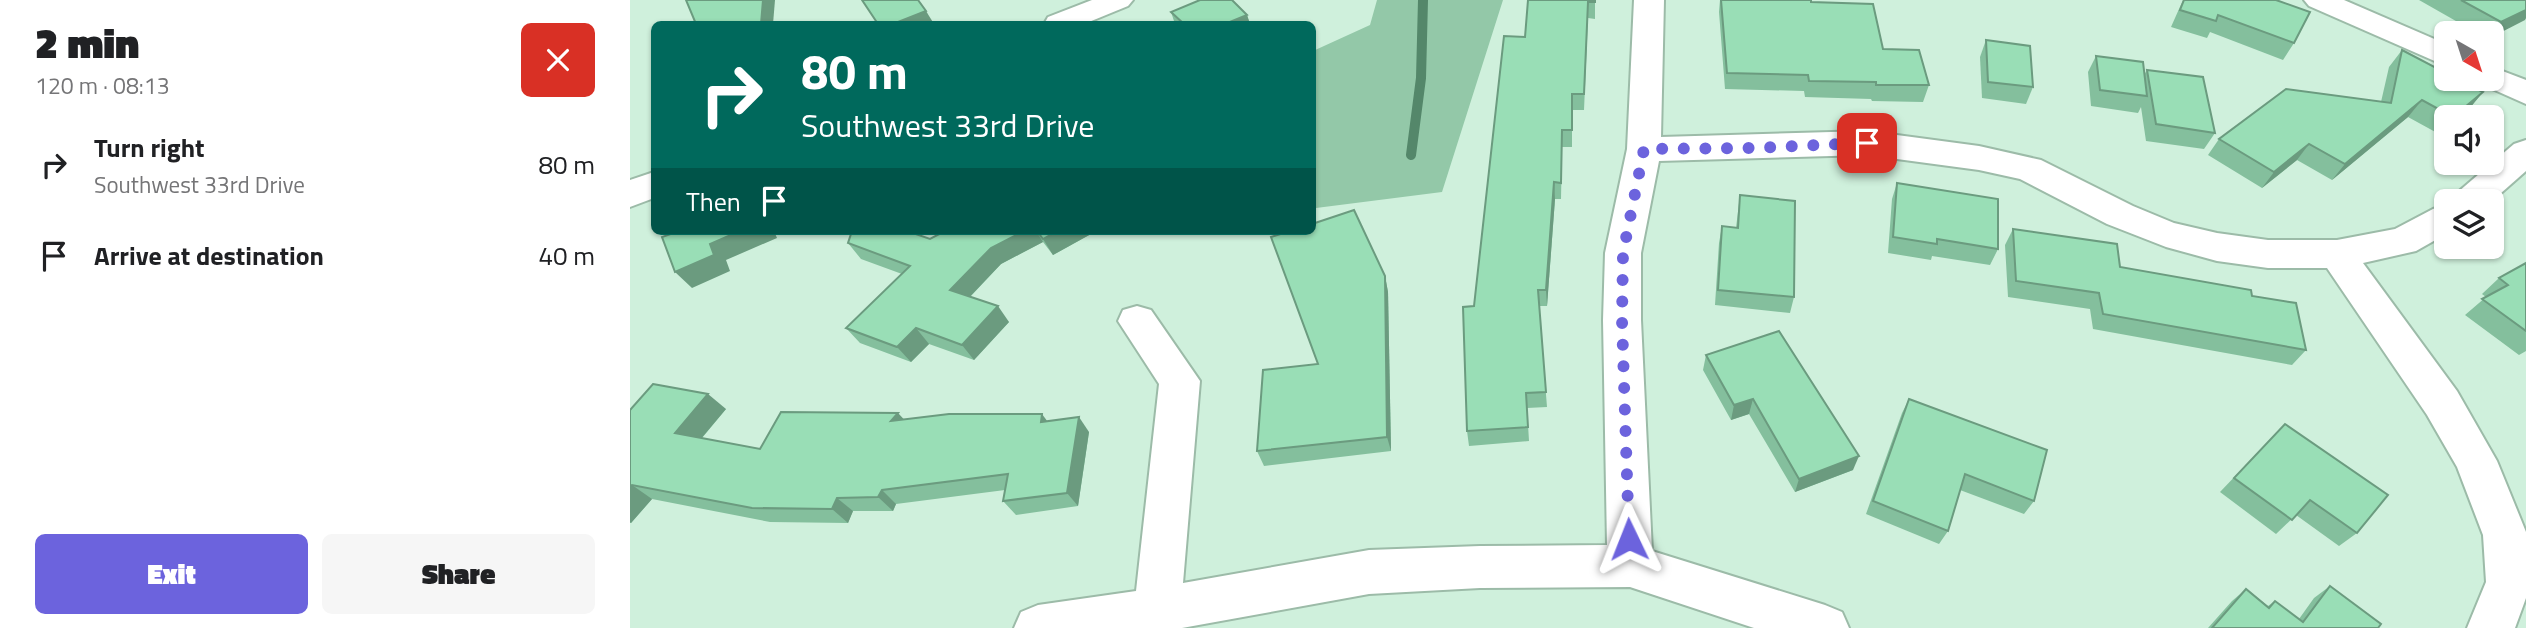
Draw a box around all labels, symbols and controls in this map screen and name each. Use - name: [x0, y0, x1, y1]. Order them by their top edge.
- text: 2 min: [35, 10, 139, 74]
- north arrow: [2434, 21, 2504, 91]
- map controls: [2434, 21, 2504, 259]
- button: close: [521, 23, 595, 97]
- text: 80 m: [801, 33, 908, 108]
- icon: right: [686, 49, 777, 140]
- text: 120 m · 08:13: [35, 68, 170, 103]
- text: Southwest 33rd Drive: [801, 101, 1094, 149]
- button: sound: [2434, 105, 2504, 175]
- pin: [1837, 113, 1897, 173]
- icon: arrive: [1848, 124, 1886, 162]
- text: Turn right: [94, 128, 205, 167]
- text: 80 m: [538, 145, 595, 184]
- icon: right: [35, 146, 73, 184]
- text: Southwest 33rd Drive: [94, 167, 305, 202]
- text: Then: [686, 182, 741, 221]
- icon: arrive: [755, 182, 793, 220]
- button: layers: [2434, 189, 2504, 259]
- text: Arrive at destination: [94, 236, 324, 275]
- text: 40 m: [538, 236, 595, 275]
- icon: arrive: [35, 237, 73, 275]
- position arrow: [1592, 502, 1666, 576]
- button: Exit: [35, 534, 308, 614]
- button: Share: [322, 534, 595, 614]

